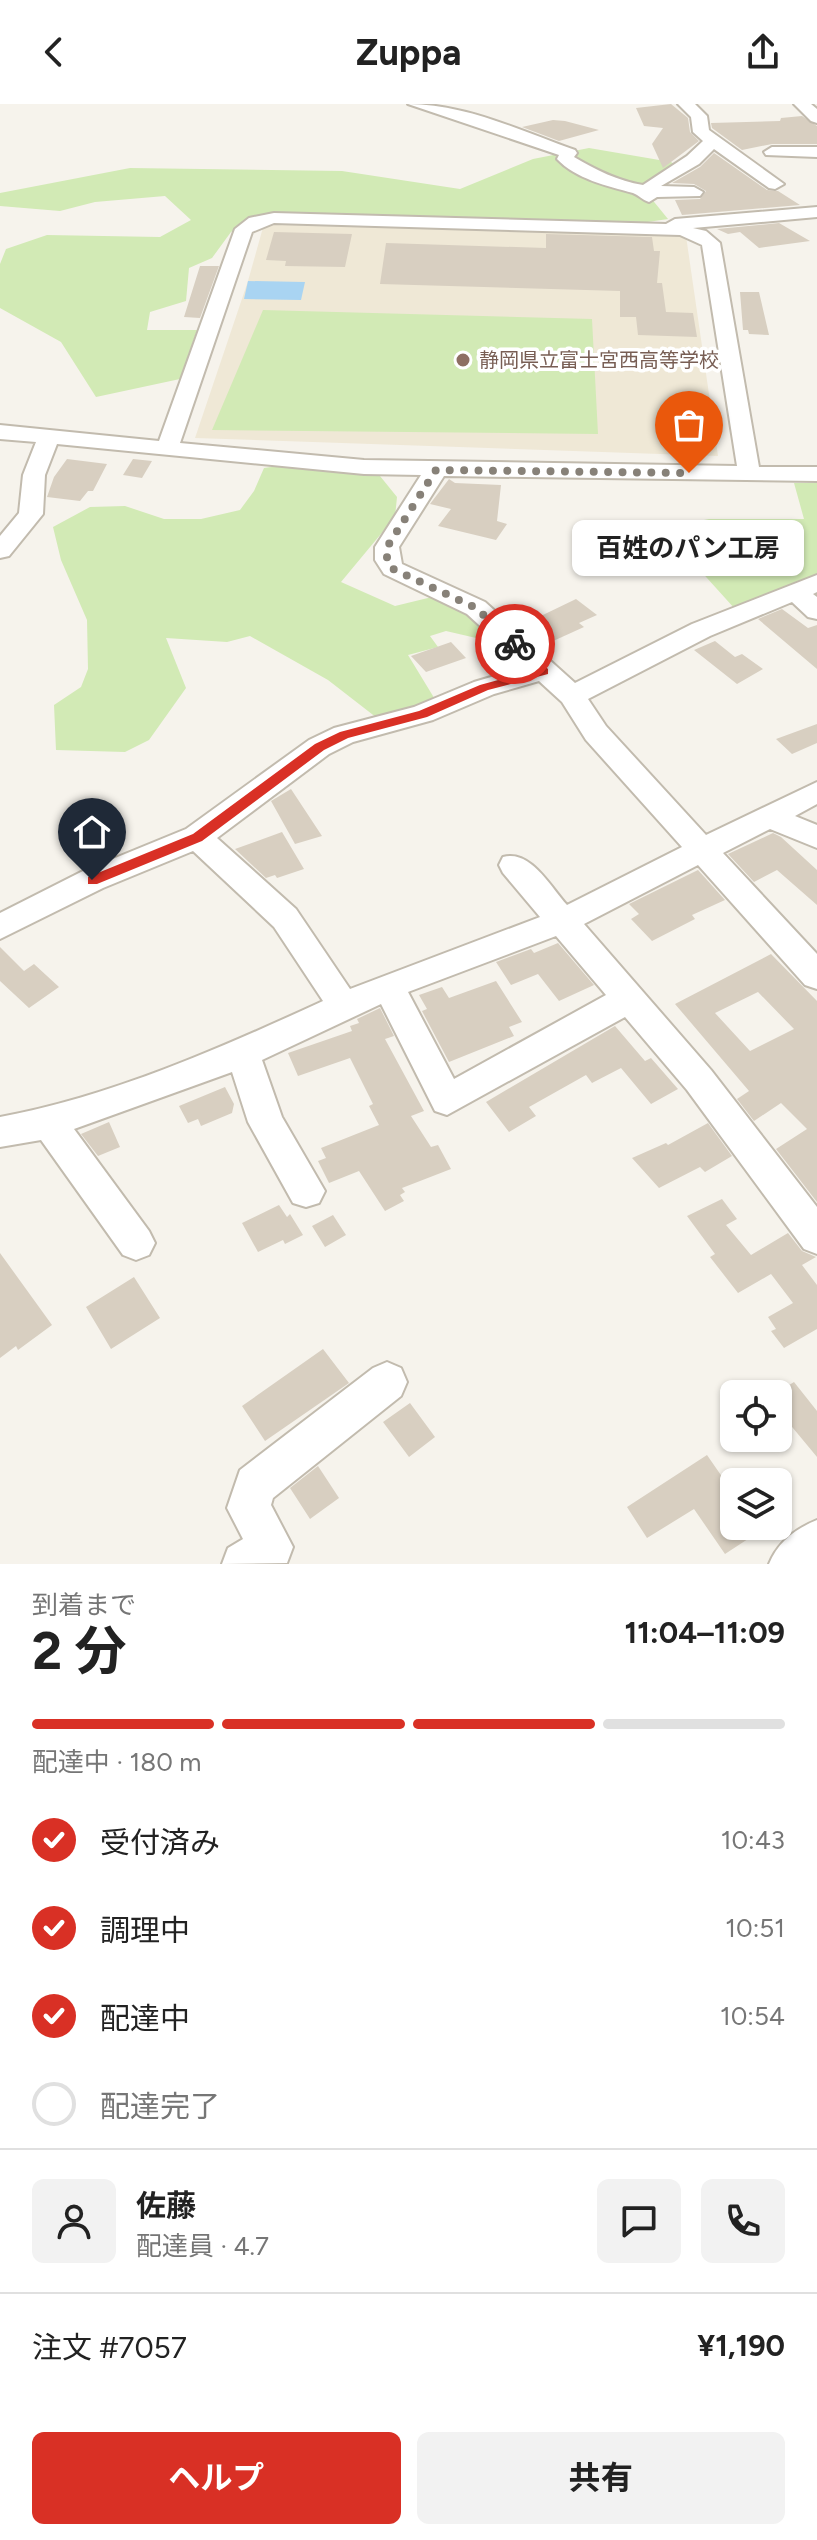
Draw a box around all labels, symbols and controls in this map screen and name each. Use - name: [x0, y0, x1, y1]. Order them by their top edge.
- icon: back: [32, 30, 76, 74]
- icon: share: [741, 30, 785, 74]
- text: Zuppa: [356, 31, 461, 74]
- place label: 静岡県立富士宮西高等学校: [479, 348, 719, 372]
- marker: 静岡県立富士宮西高等学校: [454, 351, 472, 369]
- pin: [655, 391, 723, 473]
- icon: bag: [667, 403, 711, 447]
- callout: 百姓のパン工房: [573, 521, 805, 577]
- text: 百姓のパン工房: [596, 532, 780, 564]
- courier: [475, 604, 555, 684]
- icon: bike: [493, 622, 537, 666]
- pin: [58, 798, 126, 880]
- icon: home: [70, 810, 114, 854]
- map controls: [720, 1380, 792, 1540]
- button: locate: [720, 1380, 792, 1452]
- button: layers: [720, 1468, 792, 1540]
- text: 到着まで: [32, 1589, 136, 1621]
- text: 11:04–11:09: [625, 1614, 785, 1651]
- text: 2 分: [32, 1620, 126, 1682]
- text: 配達中 · 180 m: [32, 1746, 201, 1778]
- icon: check: [32, 1818, 76, 1862]
- text: 受付済み: [100, 1824, 220, 1861]
- text: 10:43: [721, 1824, 785, 1856]
- icon: check: [32, 1906, 76, 1950]
- text: 調理中: [100, 1912, 190, 1949]
- text: 10:51: [725, 1912, 785, 1944]
- icon: check: [32, 1994, 76, 2038]
- text: 配達中: [100, 2000, 190, 2037]
- text: 10:54: [720, 2000, 785, 2032]
- text: 配達完了: [100, 2088, 220, 2125]
- button: person: [32, 2179, 116, 2263]
- button: chat: [597, 2179, 681, 2263]
- button: phone: [701, 2179, 785, 2263]
- text: 佐藤: [136, 2187, 196, 2224]
- text: 配達員 · 4.7: [136, 2230, 269, 2262]
- text: ¥1,190: [697, 2327, 785, 2364]
- text: 注文 #7057: [32, 2329, 187, 2366]
- button: ヘルプ: [32, 2432, 401, 2524]
- button: 共有: [417, 2432, 785, 2524]

